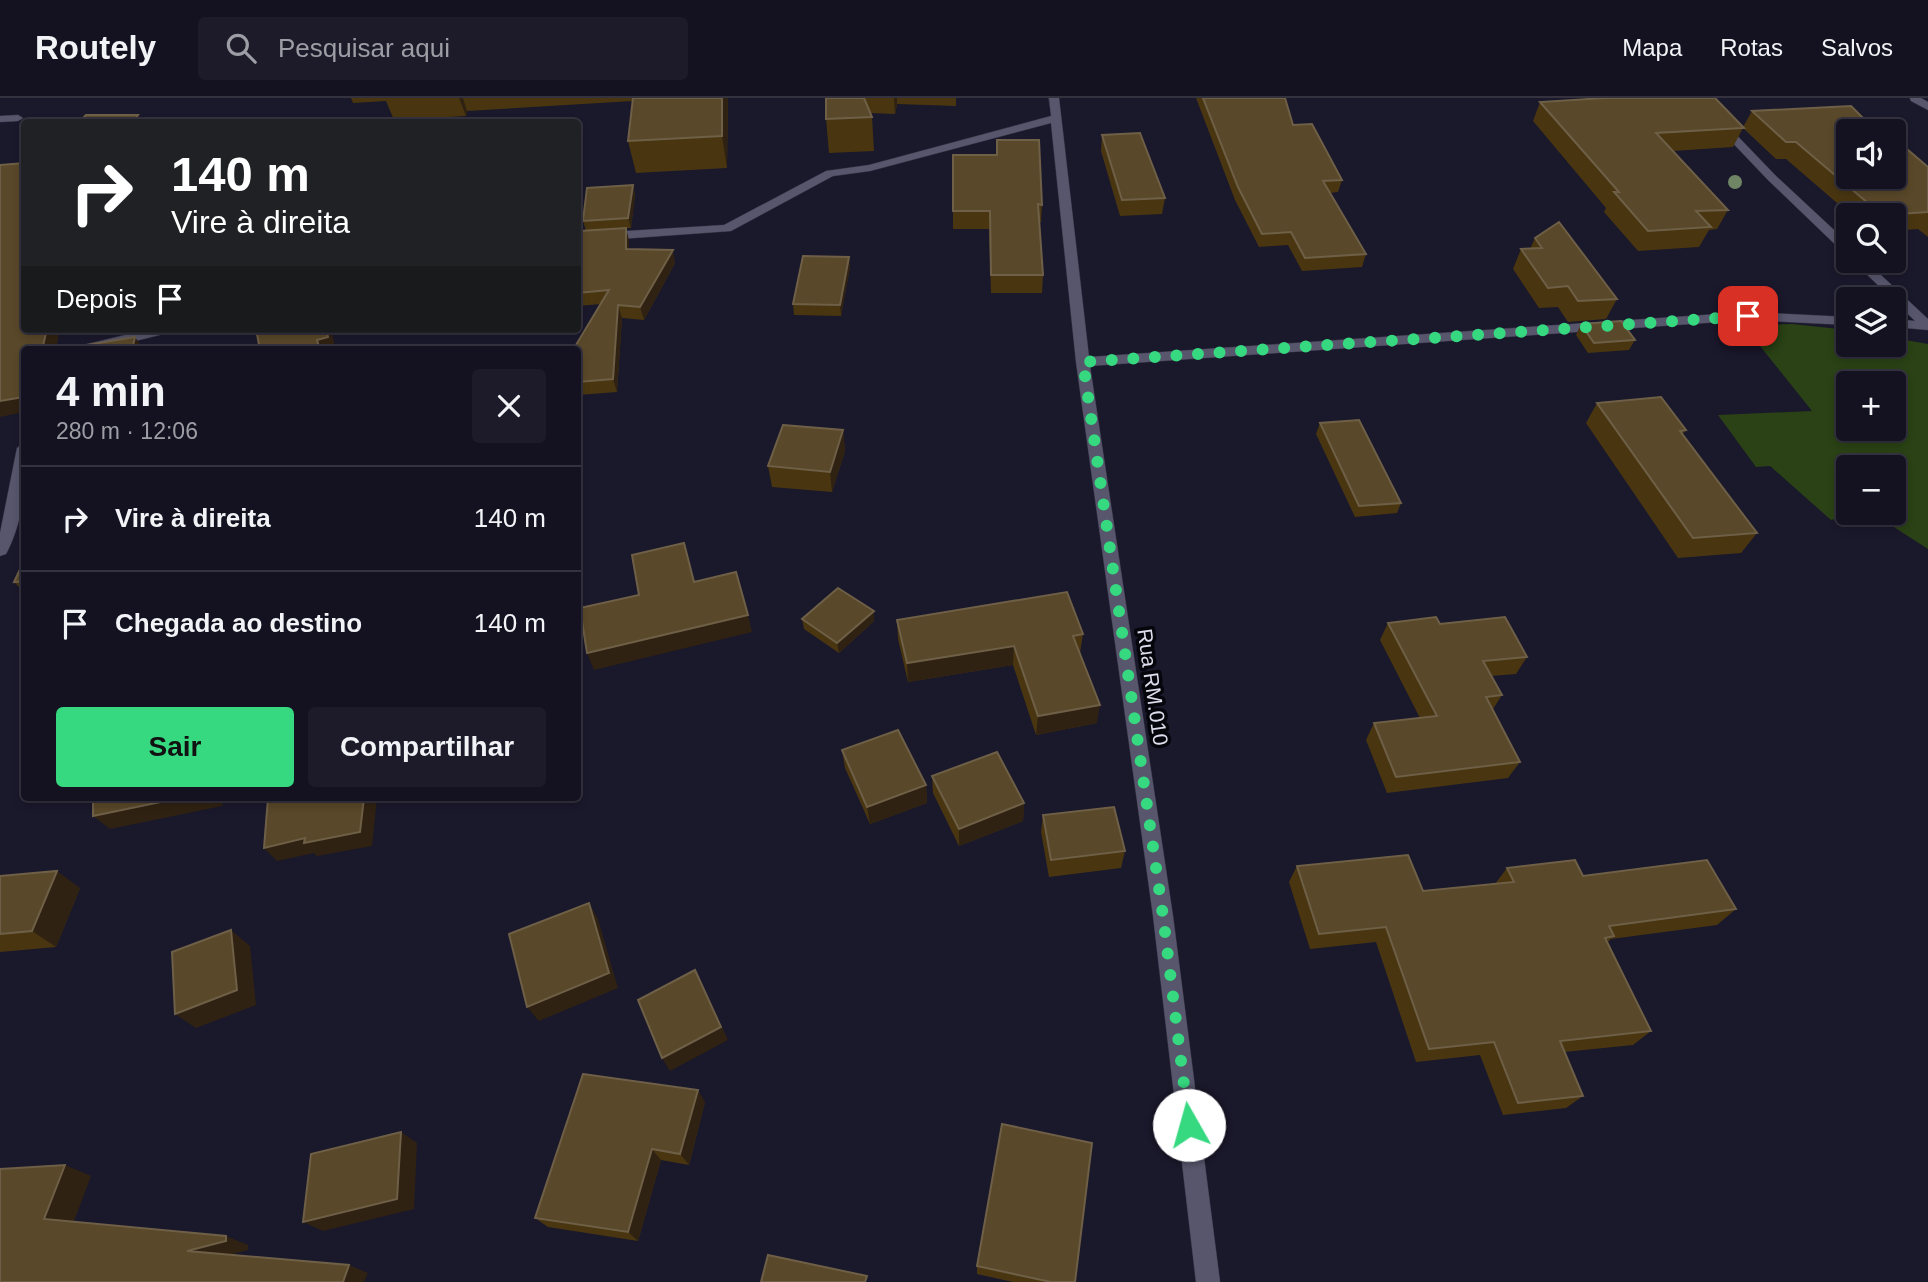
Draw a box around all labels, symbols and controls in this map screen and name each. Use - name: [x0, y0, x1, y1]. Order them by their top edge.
- search box: [198, 17, 688, 80]
- text: Routely: [35, 29, 156, 66]
- icon: search: [222, 29, 260, 67]
- text: Pesquisar aqui: [278, 33, 450, 63]
- text: Mapa: [1622, 34, 1682, 61]
- text: Rotas: [1720, 34, 1783, 61]
- text: Salvos: [1821, 34, 1893, 61]
- map controls: [1836, 119, 1906, 525]
- button: sound: [1836, 119, 1906, 189]
- icon: right: [56, 147, 147, 238]
- text: 140 m: [171, 147, 310, 201]
- button: search: [1836, 203, 1906, 273]
- text: Vire à direita: [171, 204, 350, 240]
- icon: arrive: [151, 280, 189, 318]
- text: Depois: [56, 284, 137, 314]
- pin: [1718, 286, 1778, 346]
- button: layers: [1836, 287, 1906, 357]
- icon: arrive: [1729, 297, 1767, 335]
- text: 4 min: [56, 368, 166, 415]
- button: close: [472, 369, 546, 443]
- button: +: [1836, 371, 1906, 441]
- text: 280 m · 12:06: [56, 418, 198, 444]
- button: −: [1836, 455, 1906, 525]
- icon: right: [56, 500, 94, 538]
- text: Vire à direita: [115, 503, 271, 533]
- text: 140 m: [474, 503, 546, 533]
- icon: arrive: [56, 605, 94, 643]
- text: Chegada ao destino: [115, 608, 362, 638]
- text: 140 m: [474, 608, 546, 638]
- street label: Rua RM.010: [1133, 627, 1173, 747]
- button: Sair: [56, 707, 294, 787]
- button: Compartilhar: [308, 707, 546, 787]
- position arrow: [1152, 1088, 1226, 1162]

